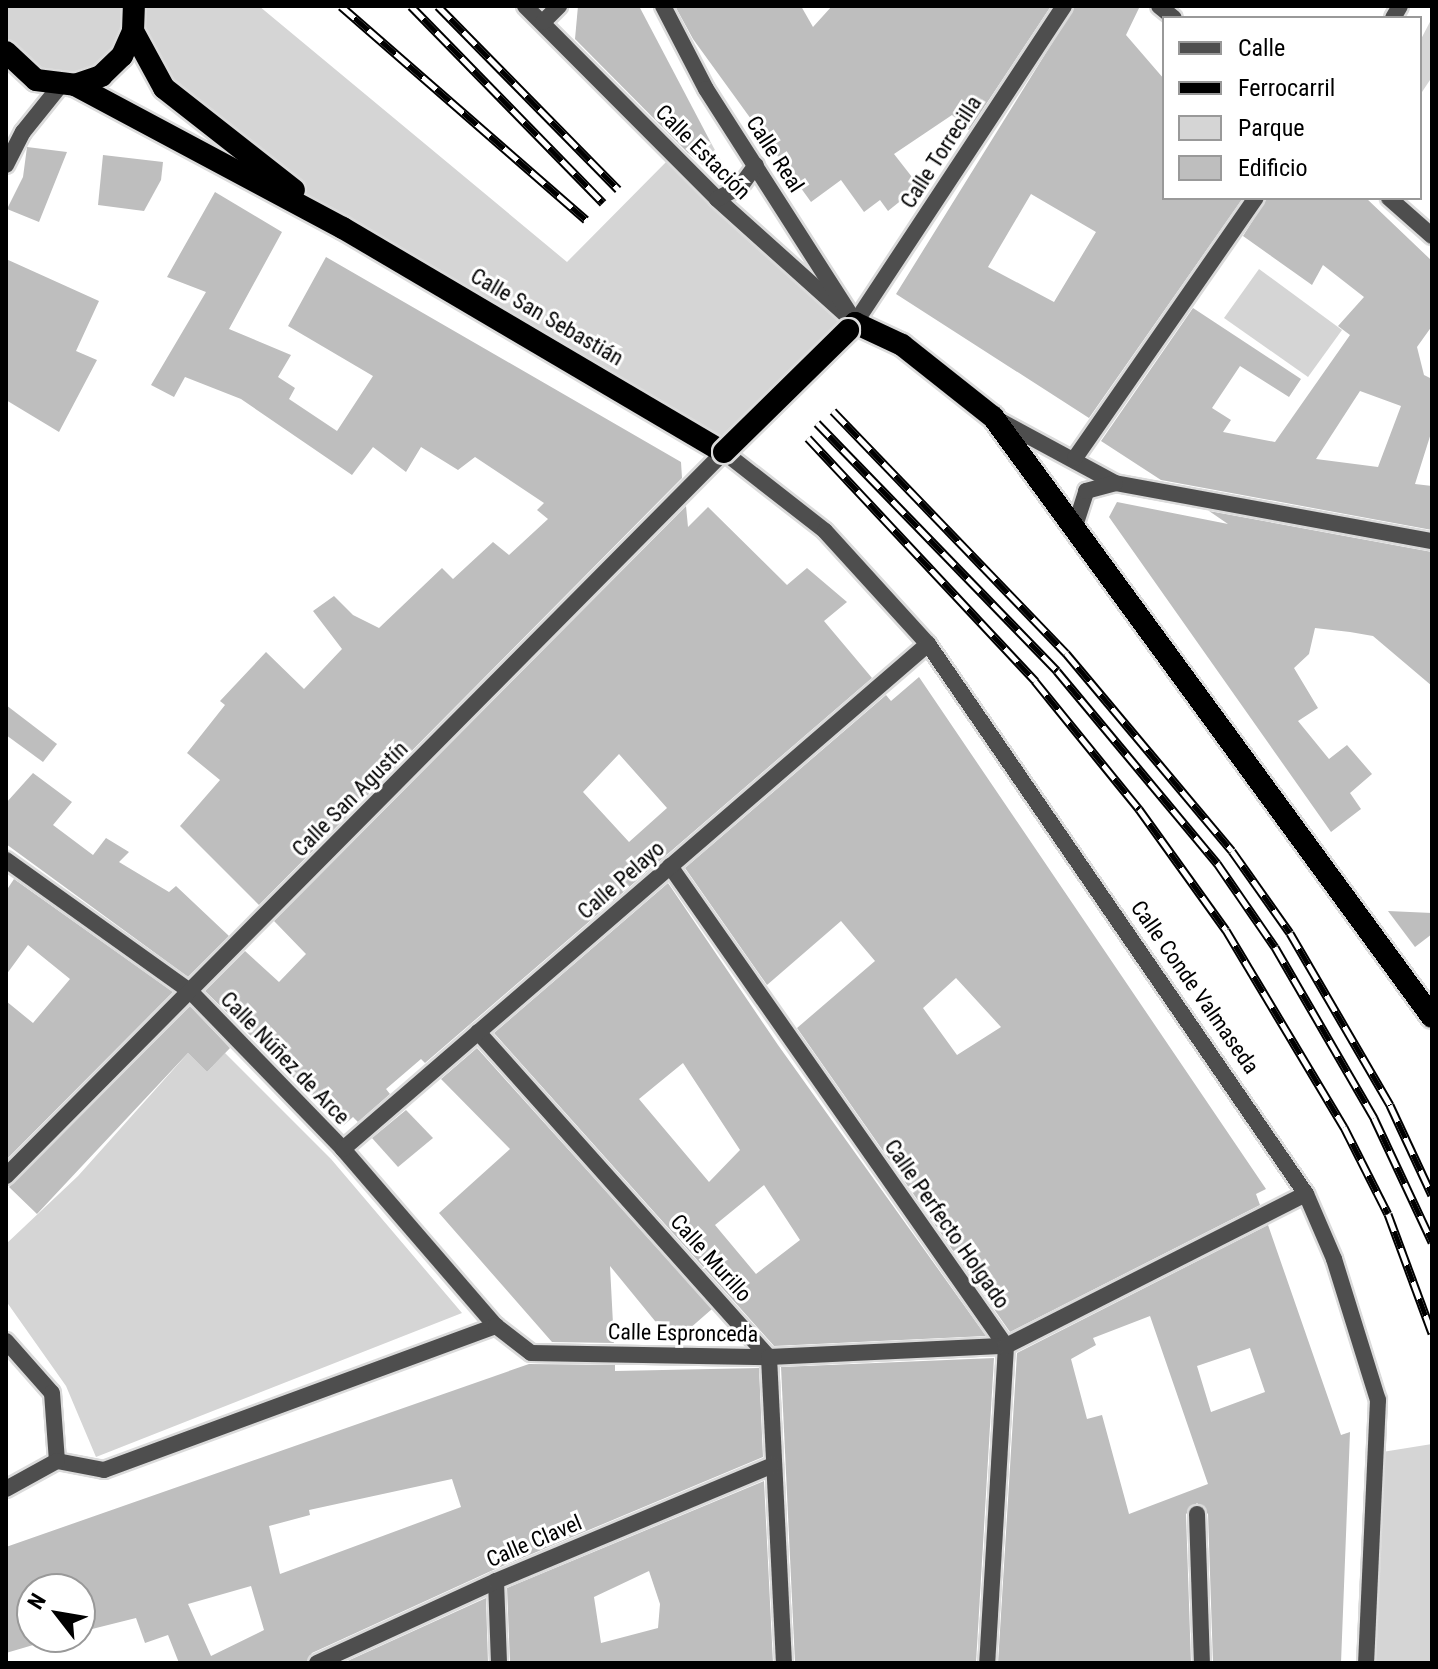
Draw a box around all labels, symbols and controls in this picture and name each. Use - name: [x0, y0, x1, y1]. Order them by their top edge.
- legend: [1162, 16, 1422, 200]
- text: Calle: [1238, 34, 1285, 62]
- text: Ferrocarril: [1238, 74, 1335, 102]
- street label: Calle Torrecilla: [895, 91, 987, 213]
- street label: Calle Estación: [650, 99, 756, 205]
- street label: Calle Real: [740, 111, 810, 197]
- text: Parque: [1238, 114, 1305, 142]
- text: Edificio: [1238, 154, 1308, 182]
- street label: Calle San Sebastián: [466, 263, 628, 371]
- street label: Calle San Agustín: [287, 736, 413, 862]
- street label: Calle Pelayo: [572, 835, 670, 925]
- street label: Calle Conde Valmaseda: [1125, 895, 1265, 1079]
- street label: Calle Núñez de Arce: [215, 986, 355, 1130]
- street label: Calle Perfecto Holgado: [879, 1134, 1015, 1314]
- street label: Calle Murillo: [665, 1209, 757, 1307]
- street label: Calle Espronceda: [608, 1318, 758, 1348]
- street label: Calle Clavel: [482, 1509, 586, 1573]
- north arrow: [16, 1573, 96, 1653]
- text: N: [23, 1589, 51, 1614]

